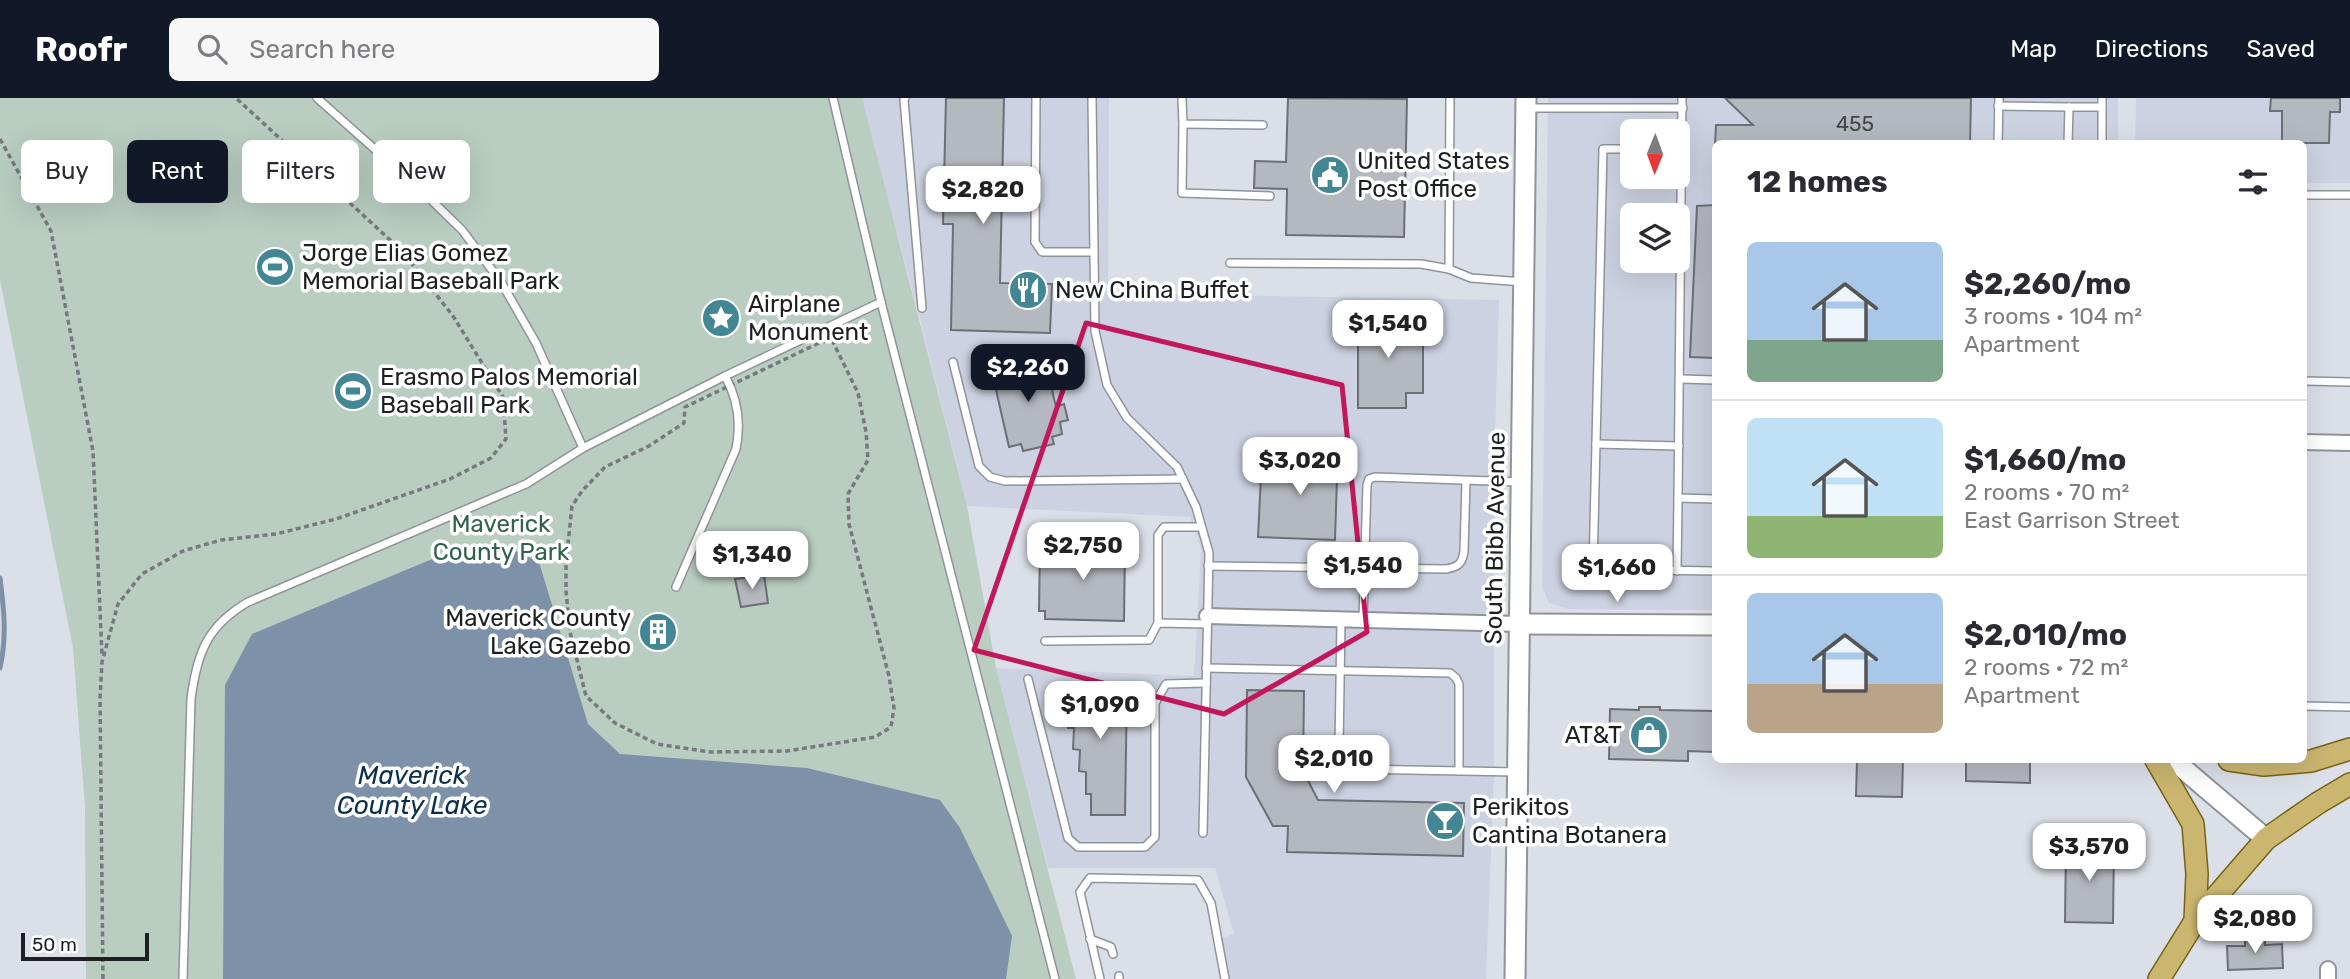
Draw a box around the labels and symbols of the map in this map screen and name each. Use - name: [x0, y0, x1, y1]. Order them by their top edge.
- house number: 455: [1836, 111, 1874, 136]
- north arrow: [1620, 119, 1690, 189]
- place label: United States Post Office: [1357, 147, 1510, 203]
- public building icon: United States Post Office: [1309, 154, 1351, 196]
- pin: $2,820: [926, 166, 1040, 226]
- place label: Jorge Elias Gomez Memorial Baseball Park: [302, 239, 560, 295]
- sports icon: Jorge Elias Gomez Memorial Baseball Park: [254, 246, 296, 288]
- restaurant icon: New China Buffet: [1007, 269, 1049, 311]
- place label: New China Buffet: [1055, 276, 1249, 304]
- place label: Airplane Monument: [748, 290, 868, 346]
- place icon: Airplane Monument: [700, 297, 742, 339]
- pin: $1,540: [1331, 300, 1445, 360]
- pin: $2,260: [971, 344, 1085, 404]
- place label: Erasmo Palos Memorial Baseball Park: [380, 363, 638, 419]
- sports icon: Erasmo Palos Memorial Baseball Park: [332, 370, 374, 412]
- street label: South Bibb Avenue: [1479, 431, 1511, 645]
- pin: $3,020: [1243, 438, 1357, 497]
- park label: Maverick County Park: [433, 510, 570, 566]
- pin: $2,750: [1026, 522, 1140, 582]
- pin: $1,340: [695, 532, 809, 591]
- pin: $1,540: [1306, 542, 1420, 602]
- pin: $1,660: [1560, 545, 1674, 604]
- place label: Maverick County Lake Gazebo: [445, 604, 631, 660]
- building icon: Maverick County Lake Gazebo: [637, 611, 679, 653]
- pin: $1,090: [1043, 682, 1157, 741]
- shop icon: AT&T: [1628, 714, 1670, 756]
- place label: AT&T: [1565, 721, 1622, 749]
- pin: $2,010: [1277, 736, 1391, 795]
- water label: Maverick County Lake: [337, 760, 488, 821]
- place label: Perikitos Cantina Botanera: [1472, 793, 1667, 849]
- bar icon: Perikitos Cantina Botanera: [1424, 800, 1466, 842]
- pin: $3,570: [2032, 824, 2146, 883]
- pin: $2,080: [2198, 896, 2312, 955]
- scale bar: [21, 930, 149, 962]

